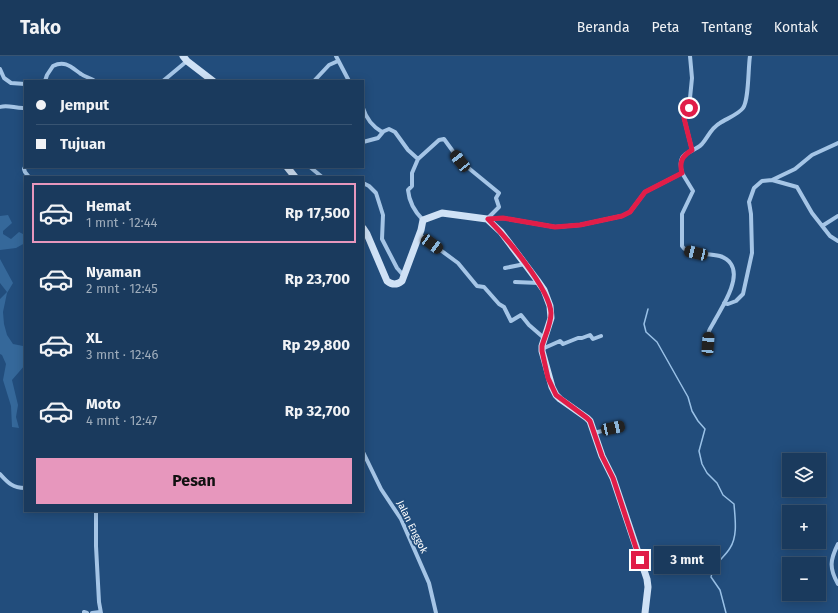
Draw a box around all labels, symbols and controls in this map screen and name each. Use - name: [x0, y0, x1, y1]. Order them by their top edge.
- text: Tako: [20, 16, 61, 39]
- text: Beranda: [577, 19, 630, 36]
- text: Peta: [652, 19, 679, 36]
- text: Tentang: [701, 19, 752, 36]
- text: Kontak: [774, 19, 818, 36]
- text: Jemput: [60, 96, 109, 114]
- route start: [680, 99, 698, 117]
- text: Tujuan: [60, 135, 106, 153]
- car: [448, 148, 472, 174]
- icon: car: [38, 195, 74, 231]
- text: Hemat: [86, 197, 131, 215]
- text: Rp 17,500: [285, 204, 350, 222]
- text: 1 mnt · 12:44: [86, 215, 158, 230]
- car: [419, 232, 445, 256]
- car: [683, 244, 709, 262]
- icon: car: [38, 261, 74, 297]
- text: Nyaman: [86, 263, 141, 281]
- text: Rp 23,700: [285, 270, 350, 288]
- text: 2 mnt · 12:45: [86, 281, 158, 296]
- icon: car: [38, 327, 74, 363]
- text: XL: [86, 329, 102, 347]
- car: [701, 332, 715, 356]
- text: Rp 29,800: [282, 336, 350, 354]
- text: 3 mnt · 12:46: [86, 347, 158, 362]
- icon: car: [38, 393, 74, 429]
- text: Moto: [86, 395, 121, 413]
- text: Rp 32,700: [285, 402, 350, 420]
- text: 4 mnt · 12:47: [86, 413, 157, 428]
- car: [600, 420, 626, 436]
- map controls: [782, 453, 826, 601]
- button: layers: [782, 453, 826, 497]
- button: Pesan: [36, 458, 352, 504]
- street label: Jalan Enggok: [394, 499, 430, 556]
- button: +: [782, 505, 826, 549]
- callout: 3 mnt: [654, 546, 720, 574]
- route end: [631, 551, 649, 569]
- text: 3 mnt: [670, 552, 704, 567]
- button: −: [782, 557, 826, 601]

